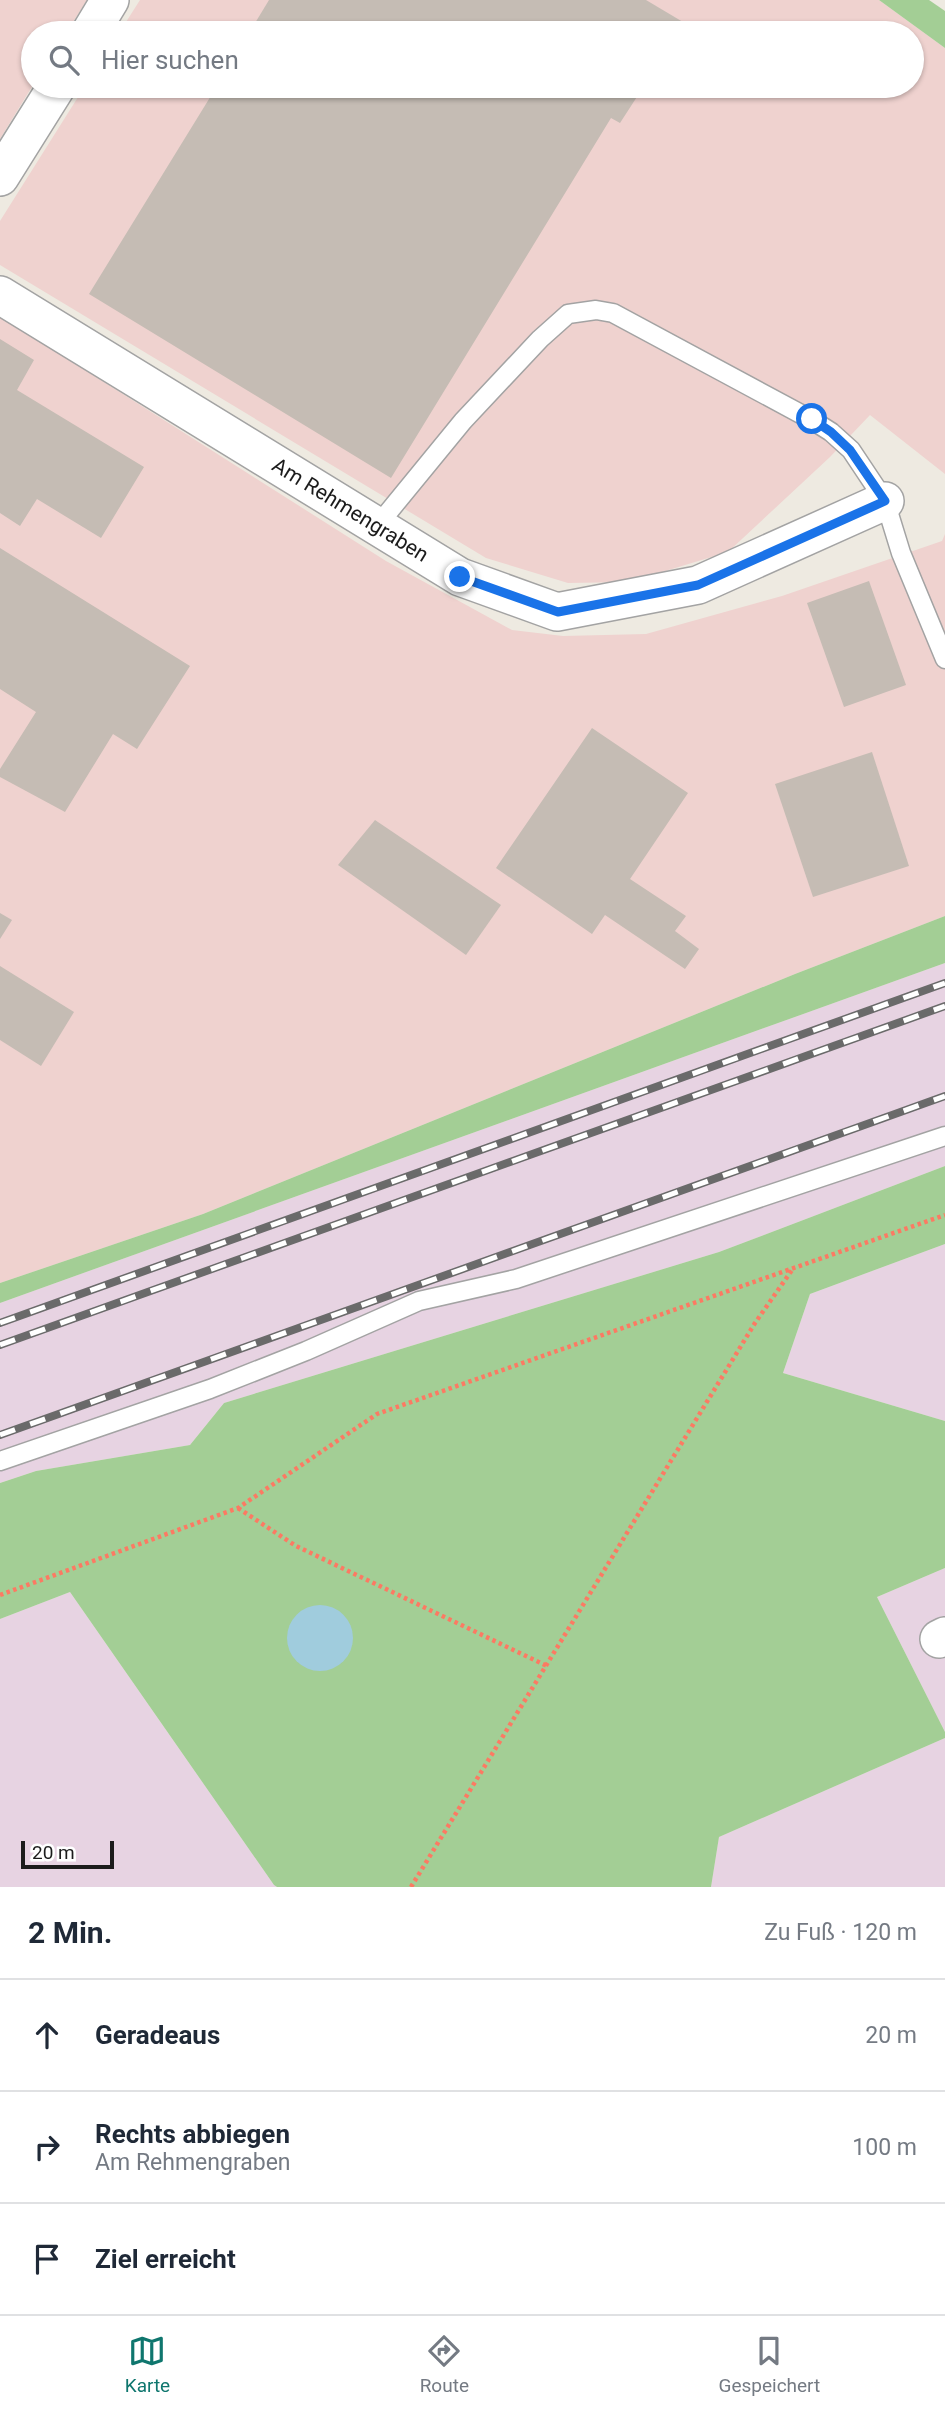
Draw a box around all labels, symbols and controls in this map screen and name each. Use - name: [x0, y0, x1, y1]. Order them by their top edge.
- search box: [21, 21, 924, 98]
- icon: search: [45, 41, 83, 79]
- text: Hier suchen: [101, 45, 239, 75]
- route start: [796, 403, 827, 434]
- street label: Am Rehmengraben: [268, 453, 433, 567]
- route end: [444, 561, 475, 592]
- scale bar: [21, 1838, 114, 1870]
- text: 20 m: [32, 1841, 75, 1864]
- text: 2 Min.: [28, 1915, 112, 1950]
- text: Zu Fuß · 120 m: [764, 1919, 917, 1946]
- icon: ahead: [28, 2016, 66, 2054]
- text: Geradeaus: [95, 2020, 220, 2050]
- text: 20 m: [865, 2022, 917, 2049]
- text: Rechts abbiegen: [95, 2119, 290, 2149]
- icon: right: [28, 2128, 66, 2166]
- text: 100 m: [852, 2134, 917, 2161]
- text: Am Rehmengraben: [95, 2149, 291, 2176]
- icon: arrive: [28, 2240, 66, 2278]
- text: Ziel erreicht: [95, 2244, 236, 2274]
- tab: Karte: [125, 2332, 170, 2397]
- tab: Route: [420, 2332, 469, 2397]
- tab: Gespeichert: [718, 2332, 820, 2397]

